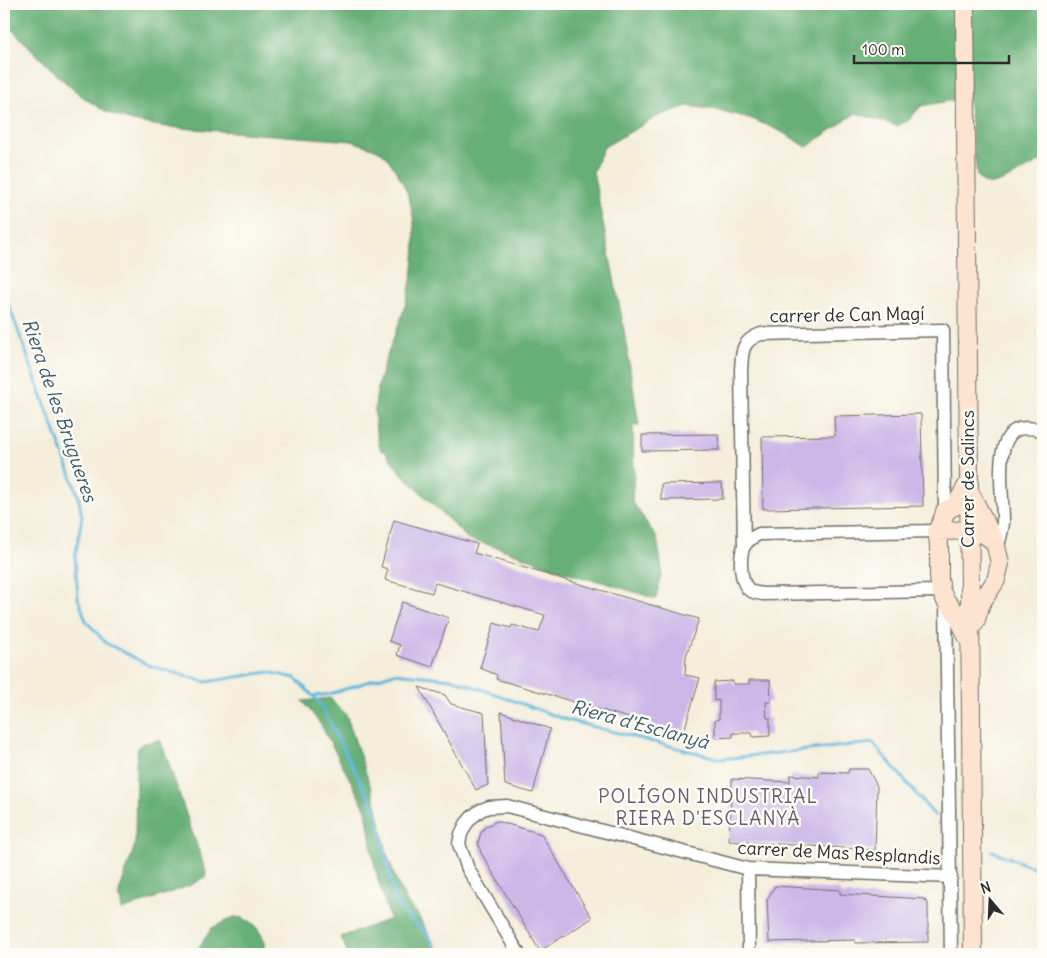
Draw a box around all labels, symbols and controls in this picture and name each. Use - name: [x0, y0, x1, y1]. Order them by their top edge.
- scale bar: [854, 32, 1010, 64]
- text: 100 m: [862, 40, 904, 59]
- street label: carrer de Can Magí: [769, 302, 925, 327]
- water label: Riera de les Brugueres: [17, 315, 103, 506]
- street label: Carrer de Salincs: [956, 410, 979, 548]
- water label: Riera d'Esclanyà: [569, 694, 713, 754]
- district label: POLÍGON INDUSTRIAL RIERA D'ESCLANYÀ: [598, 784, 818, 830]
- street label: carrer de Mas Resplandis: [737, 836, 941, 869]
- north arrow: [964, 876, 1014, 926]
- text: N: [978, 878, 993, 898]

